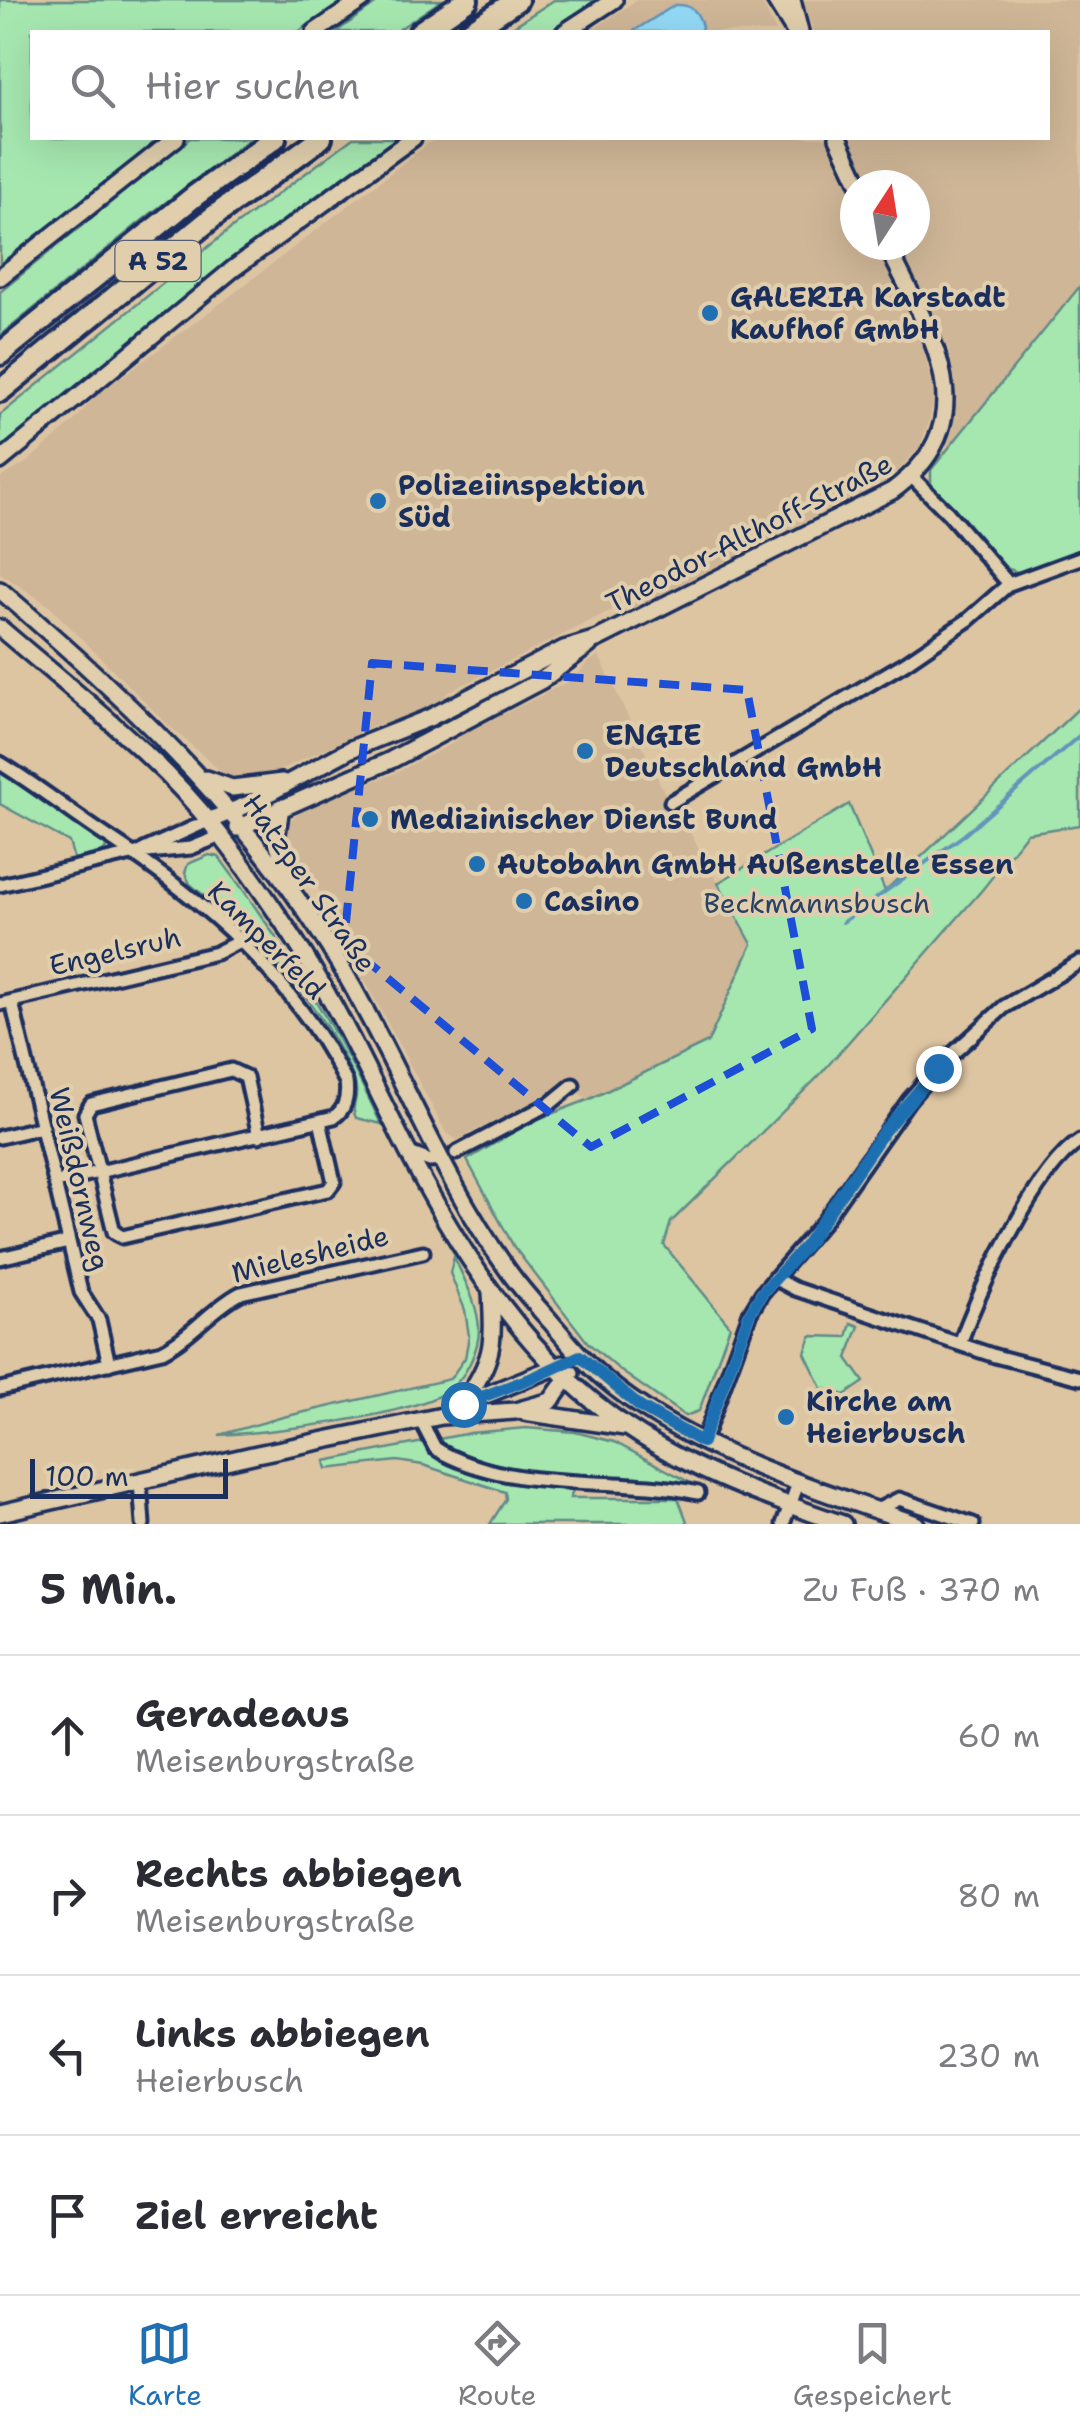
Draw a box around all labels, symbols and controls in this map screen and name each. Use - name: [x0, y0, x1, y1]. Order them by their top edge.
- search box: [30, 30, 1050, 140]
- icon: search: [65, 58, 120, 113]
- text: Hier suchen: [145, 60, 360, 111]
- north arrow: [840, 170, 930, 260]
- road number: A 52: [116, 241, 200, 281]
- place label: GALERIA Karstadt Kaufhof GmbH: [730, 278, 1006, 348]
- marker: GALERIA Karstadt Kaufhof GmbH: [699, 302, 721, 324]
- street label: Theodor-Althoff-Straße: [599, 444, 899, 622]
- place label: Polizeiinspektion Süd: [398, 466, 645, 536]
- marker: Polizeiinspektion Süd: [367, 490, 389, 512]
- place label: ENGIE Deutschland GmbH: [605, 716, 882, 786]
- marker: ENGIE Deutschland GmbH: [574, 740, 596, 762]
- street label: Hatzper Straße: [234, 786, 386, 980]
- place label: Medizinischer Dienst Bund: [390, 800, 777, 838]
- marker: Medizinischer Dienst Bund: [359, 808, 381, 830]
- place label: Autobahn GmbH Außenstelle Essen: [497, 845, 1014, 883]
- marker: Autobahn GmbH Außenstelle Essen: [466, 853, 488, 875]
- street label: Kamperfeld: [199, 872, 335, 1008]
- place label: Casino: [544, 882, 640, 920]
- park label: Beckmannsbusch: [704, 884, 930, 922]
- marker: Casino: [513, 890, 535, 912]
- street label: Engelsruh: [45, 917, 185, 985]
- route end: [916, 1046, 962, 1092]
- street label: Weißdornweg: [40, 1083, 120, 1275]
- street label: Mielesheide: [228, 1216, 392, 1292]
- route start: [441, 1382, 487, 1428]
- place label: Kirche am Heierbusch: [806, 1382, 965, 1452]
- marker: Kirche am Heierbusch: [775, 1406, 797, 1428]
- scale bar: [30, 1454, 228, 1498]
- text: 100 m: [45, 1457, 129, 1495]
- text: 5 Min.: [40, 1561, 177, 1617]
- text: Zu Fuß · 370 m: [803, 1568, 1040, 1611]
- text: Geradeaus: [135, 1688, 350, 1739]
- icon: ahead: [40, 1708, 95, 1763]
- text: 60 m: [958, 1714, 1040, 1757]
- text: Meisenburgstraße: [135, 1739, 415, 1782]
- text: Rechts abbiegen: [135, 1848, 462, 1899]
- icon: right: [40, 1868, 95, 1923]
- text: 80 m: [957, 1874, 1040, 1917]
- text: Meisenburgstraße: [135, 1899, 415, 1942]
- text: Links abbiegen: [135, 2008, 430, 2059]
- icon: left: [40, 2028, 95, 2083]
- text: 230 m: [937, 2034, 1040, 2077]
- text: Heierbusch: [135, 2059, 304, 2102]
- icon: arrive: [40, 2188, 95, 2243]
- text: Ziel erreicht: [135, 2190, 378, 2241]
- tab: Karte: [128, 2316, 202, 2414]
- tab: Route: [458, 2316, 537, 2414]
- tab: Gespeichert: [793, 2316, 952, 2414]

